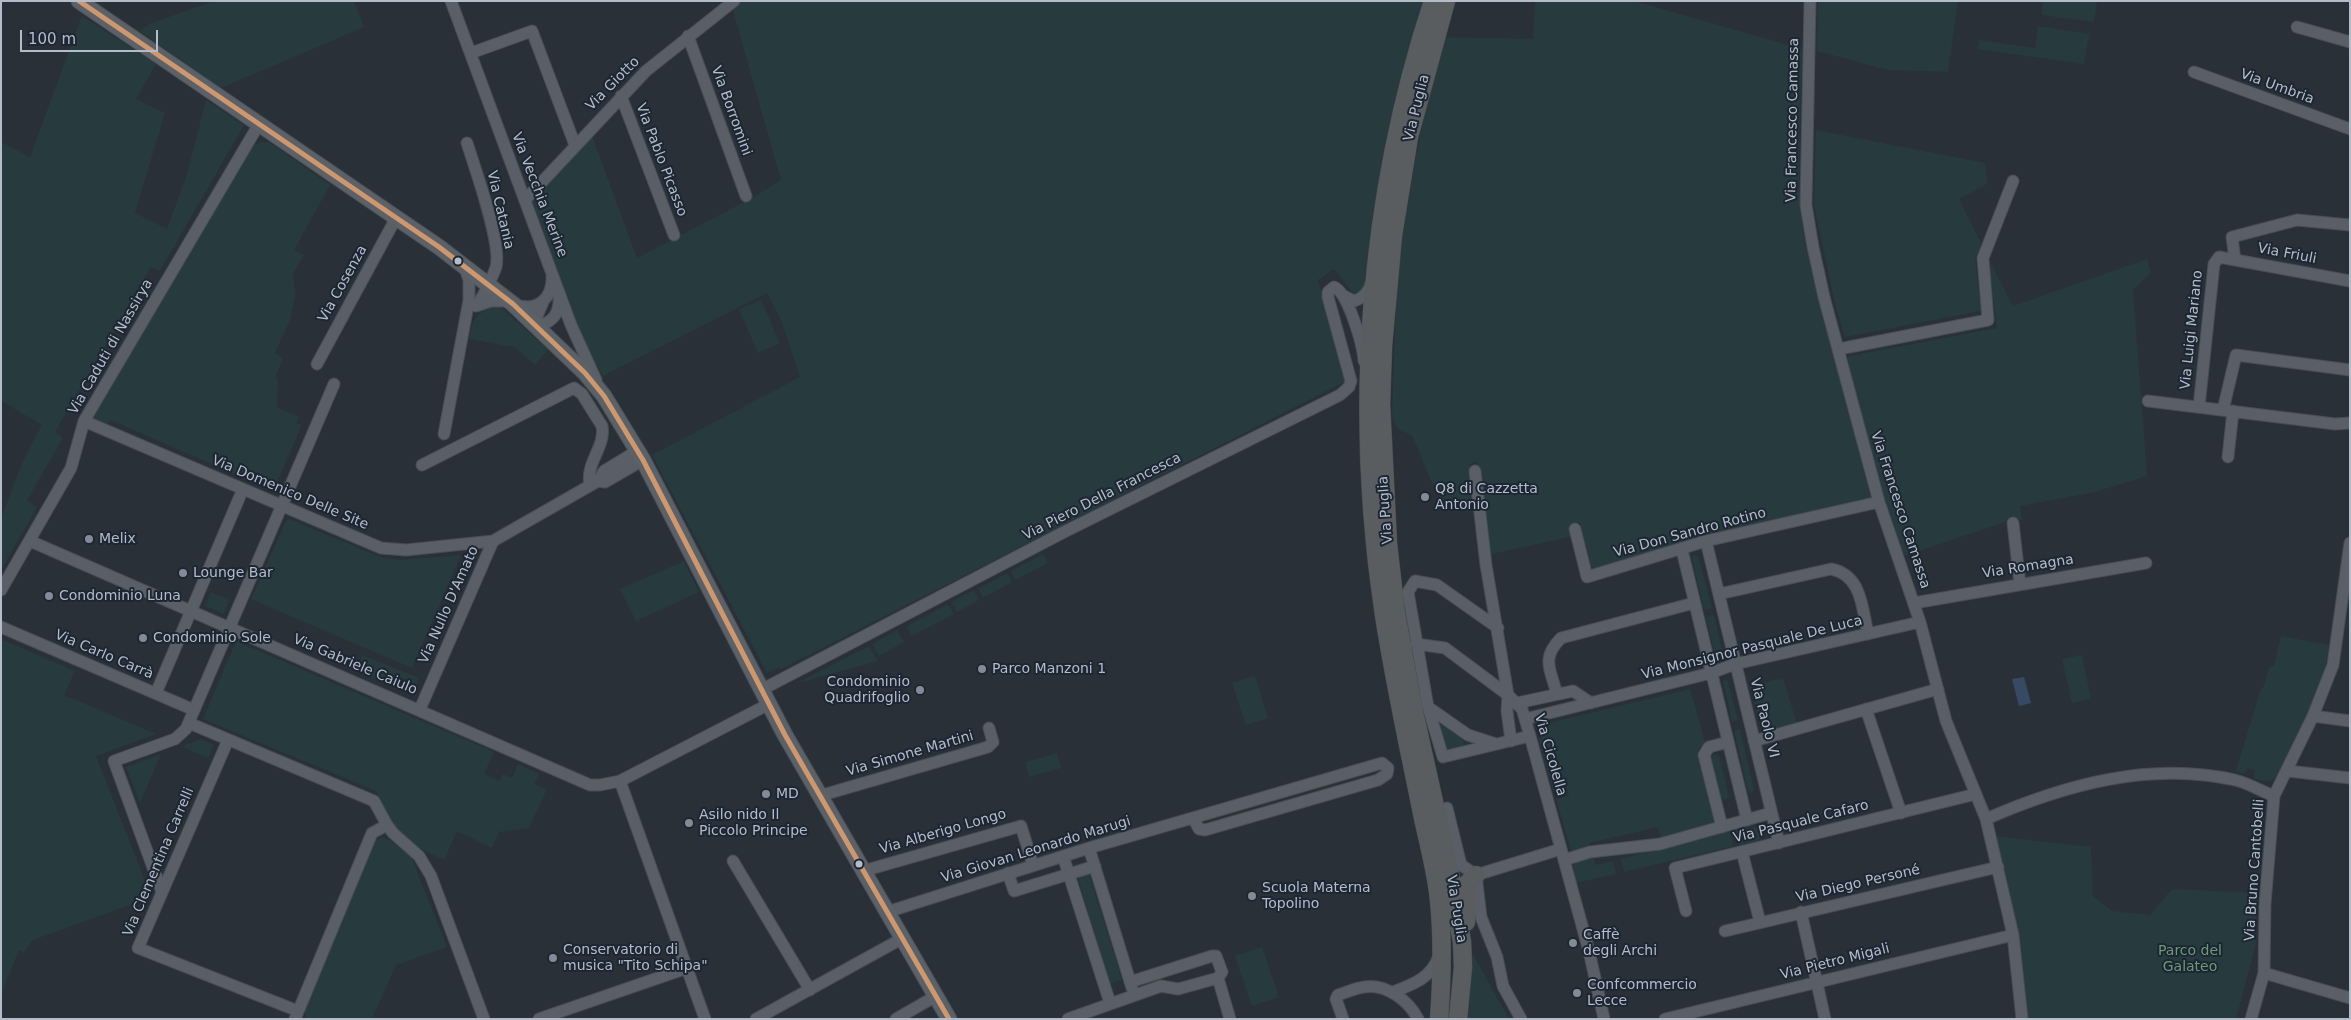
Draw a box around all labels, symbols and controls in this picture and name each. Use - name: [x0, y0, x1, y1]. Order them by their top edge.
- scale bar: [22, 20, 160, 52]
- text: 100 m: [28, 30, 76, 48]
- street label: Via Francesco Camassa: [1783, 38, 1803, 202]
- street label: Via Giotto: [583, 54, 643, 114]
- street label: Via Borromini: [707, 64, 755, 158]
- street label: Via Umbria: [2238, 66, 2316, 108]
- street label: Via Puglia: [1401, 73, 1433, 143]
- street label: Via Pablo Picasso: [632, 101, 690, 219]
- street label: Via Vecchia Merine: [507, 130, 571, 260]
- street label: Via Catania: [483, 169, 517, 251]
- street label: Via Friuli: [2256, 240, 2318, 268]
- street label: Via Cosenza: [315, 243, 371, 325]
- unlabelled marker: [453, 256, 463, 266]
- street label: Via Luigi Mariano: [2177, 269, 2207, 391]
- street label: Via Caduti di Nassirya: [65, 276, 157, 418]
- street label: Via Francesco Camassa: [1867, 429, 1933, 591]
- street label: Via Piero Della Francesca: [1020, 450, 1184, 544]
- street label: Via Domenico Delle Site: [209, 452, 371, 534]
- street label: Via Puglia: [1375, 475, 1397, 545]
- place label: Q8 di Cazzetta Antonio: [1435, 481, 1538, 514]
- marker: Q8 di Cazzetta Antonio: [1419, 491, 1431, 503]
- street label: Via Don Sandro Rotino: [1612, 505, 1768, 561]
- place label: Melix: [99, 531, 136, 547]
- marker: Melix: [83, 533, 95, 545]
- street label: Via Nullo D'Amato: [416, 544, 482, 666]
- street label: Via Romagna: [1981, 551, 2075, 583]
- place label: Lounge Bar: [193, 565, 273, 581]
- marker: Lounge Bar: [177, 567, 189, 579]
- place label: Condominio Luna: [59, 588, 181, 604]
- marker: Condominio Luna: [43, 590, 55, 602]
- street label: Via Monsignor Pasquale De Luca: [1640, 612, 1864, 684]
- street label: Via Carlo Carrà: [52, 627, 156, 683]
- place label: Condominio Sole: [153, 630, 271, 646]
- street label: Via Gabriele Caiulo: [290, 631, 420, 699]
- marker: Condominio Sole: [137, 632, 149, 644]
- place label: Parco Manzoni 1: [992, 661, 1106, 677]
- marker: Parco Manzoni 1: [976, 663, 988, 675]
- place label: Condominio Quadrifoglio: [824, 674, 910, 706]
- street label: Via Paolo VI: [1746, 676, 1782, 760]
- marker: Condominio Quadrifoglio: [914, 684, 926, 696]
- street label: Via Cicolella: [1530, 712, 1570, 798]
- street label: Via Simone Martini: [844, 728, 976, 780]
- street label: Via Clementina Carrelli: [120, 785, 198, 939]
- place label: MD: [776, 786, 799, 802]
- marker: MD: [760, 788, 772, 800]
- street label: Via Pasquale Cafaro: [1732, 797, 1870, 847]
- street label: Via Bruno Cantobelli: [2242, 798, 2268, 942]
- street label: Via Alberigo Longo: [878, 806, 1008, 858]
- place label: Asilo nido Il Piccolo Principe: [699, 807, 808, 840]
- street label: Via Giovan Leonardo Marugi: [939, 813, 1133, 887]
- marker: Asilo nido Il Piccolo Principe: [683, 817, 695, 829]
- unlabelled marker: [854, 859, 864, 869]
- street label: Via Diego Personé: [1794, 862, 1922, 906]
- street label: Via Puglia: [1442, 874, 1470, 944]
- place label: Scuola Materna Topolino: [1262, 880, 1371, 912]
- marker: Scuola Materna Topolino: [1246, 890, 1258, 902]
- place label: Caffè degli Archi: [1583, 927, 1657, 960]
- marker: Caffè degli Archi: [1567, 937, 1579, 949]
- street label: Via Pietro Migali: [1779, 940, 1891, 984]
- place label: Conservatorio di musica "Tito Schipa": [563, 942, 708, 974]
- park label: Parco del Galateo: [2158, 943, 2222, 976]
- marker: Conservatorio di musica "Tito Schipa": [547, 952, 559, 964]
- place label: Confcommercio Lecce: [1587, 977, 1697, 1010]
- marker: Confcommercio Lecce: [1571, 987, 1583, 999]

